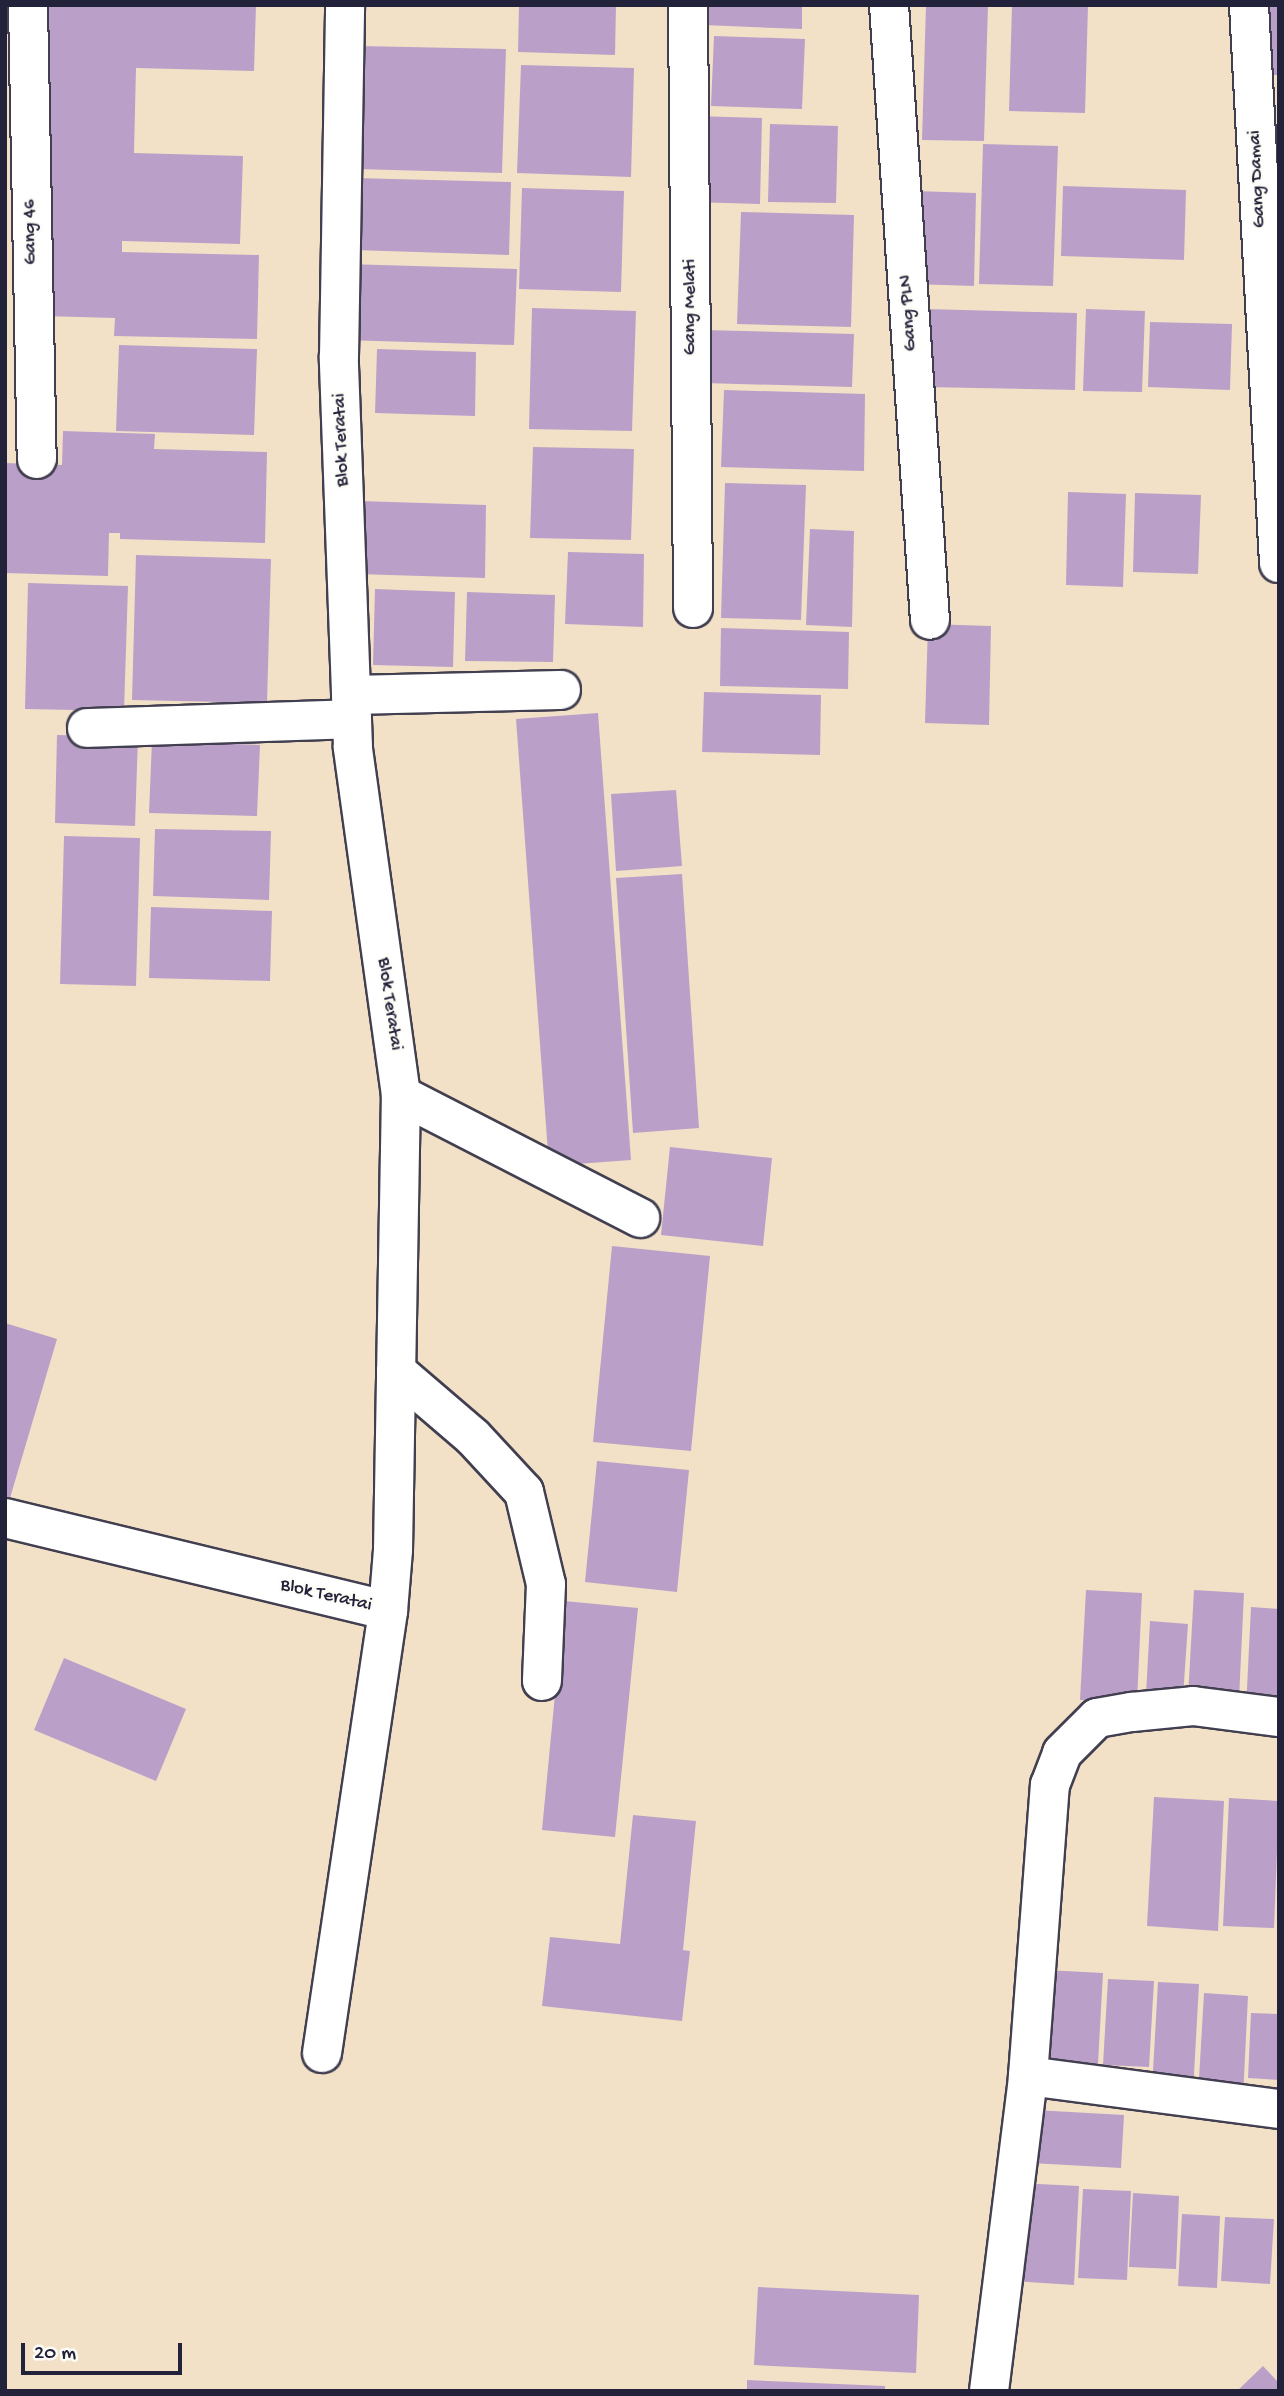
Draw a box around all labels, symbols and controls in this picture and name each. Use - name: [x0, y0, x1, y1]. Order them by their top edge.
- street label: Gang Damai: [1244, 129, 1272, 229]
- street label: Gang 46: [19, 199, 43, 265]
- street label: Gang Melati: [680, 259, 702, 355]
- street label: Gang PLN: [895, 274, 923, 352]
- street label: Blok Teratai: [329, 393, 355, 487]
- street label: Blok Teratai: [371, 956, 407, 1052]
- street label: Blok Teratai: [278, 1574, 374, 1618]
- scale bar: [24, 2330, 186, 2374]
- text: 20 m: [34, 2342, 76, 2367]

